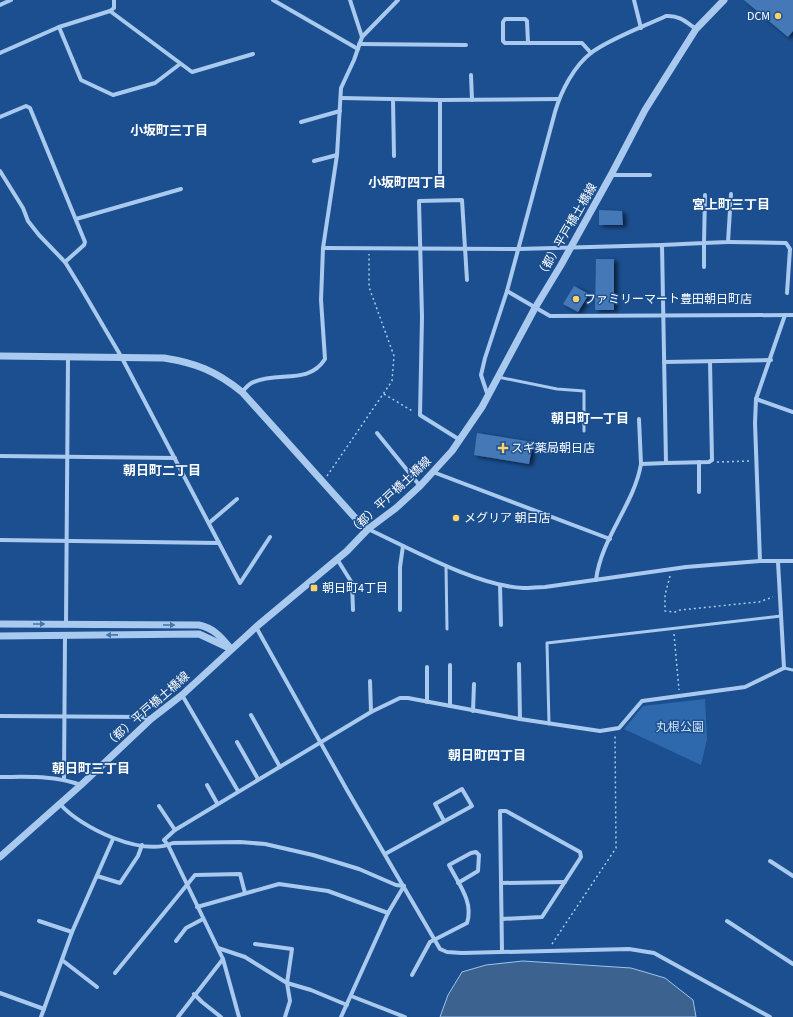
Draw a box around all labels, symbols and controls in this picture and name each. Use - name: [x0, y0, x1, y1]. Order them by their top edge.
- place label: DCM: [747, 8, 770, 25]
- marker: DCM: [773, 11, 783, 21]
- district label: 小坂町三丁目: [130, 122, 208, 140]
- district label: 小坂町四丁目: [368, 174, 446, 192]
- street label: （都）平戸橋土橋線: [533, 180, 601, 282]
- district label: 宮上町三丁目: [692, 196, 770, 214]
- place label: ファミリーマート豊田朝日町店: [584, 291, 752, 308]
- marker: ファミリーマート豊田朝日町店: [571, 294, 581, 304]
- district label: 朝日町一丁目: [551, 410, 629, 428]
- place label: スギ薬局朝日店: [511, 440, 595, 457]
- marker: スギ薬局朝日店: [498, 443, 508, 453]
- street label: （都）平戸橋土橋線: [345, 453, 435, 539]
- district label: 朝日町二丁目: [123, 462, 201, 480]
- place label: メグリア 朝日店: [464, 510, 550, 527]
- marker: メグリア 朝日店: [451, 513, 461, 523]
- place label: 朝日町4丁目: [322, 580, 388, 597]
- marker: 朝日町4丁目: [309, 583, 319, 593]
- one-way arrow: [33, 621, 46, 627]
- one-way arrow: [163, 622, 176, 628]
- one-way arrow: [105, 632, 118, 638]
- street label: （都）平戸橋土橋線: [101, 668, 193, 752]
- park label: 丸根公園: [656, 719, 704, 736]
- district label: 朝日町四丁目: [448, 747, 526, 765]
- district label: 朝日町三丁目: [52, 760, 130, 778]

